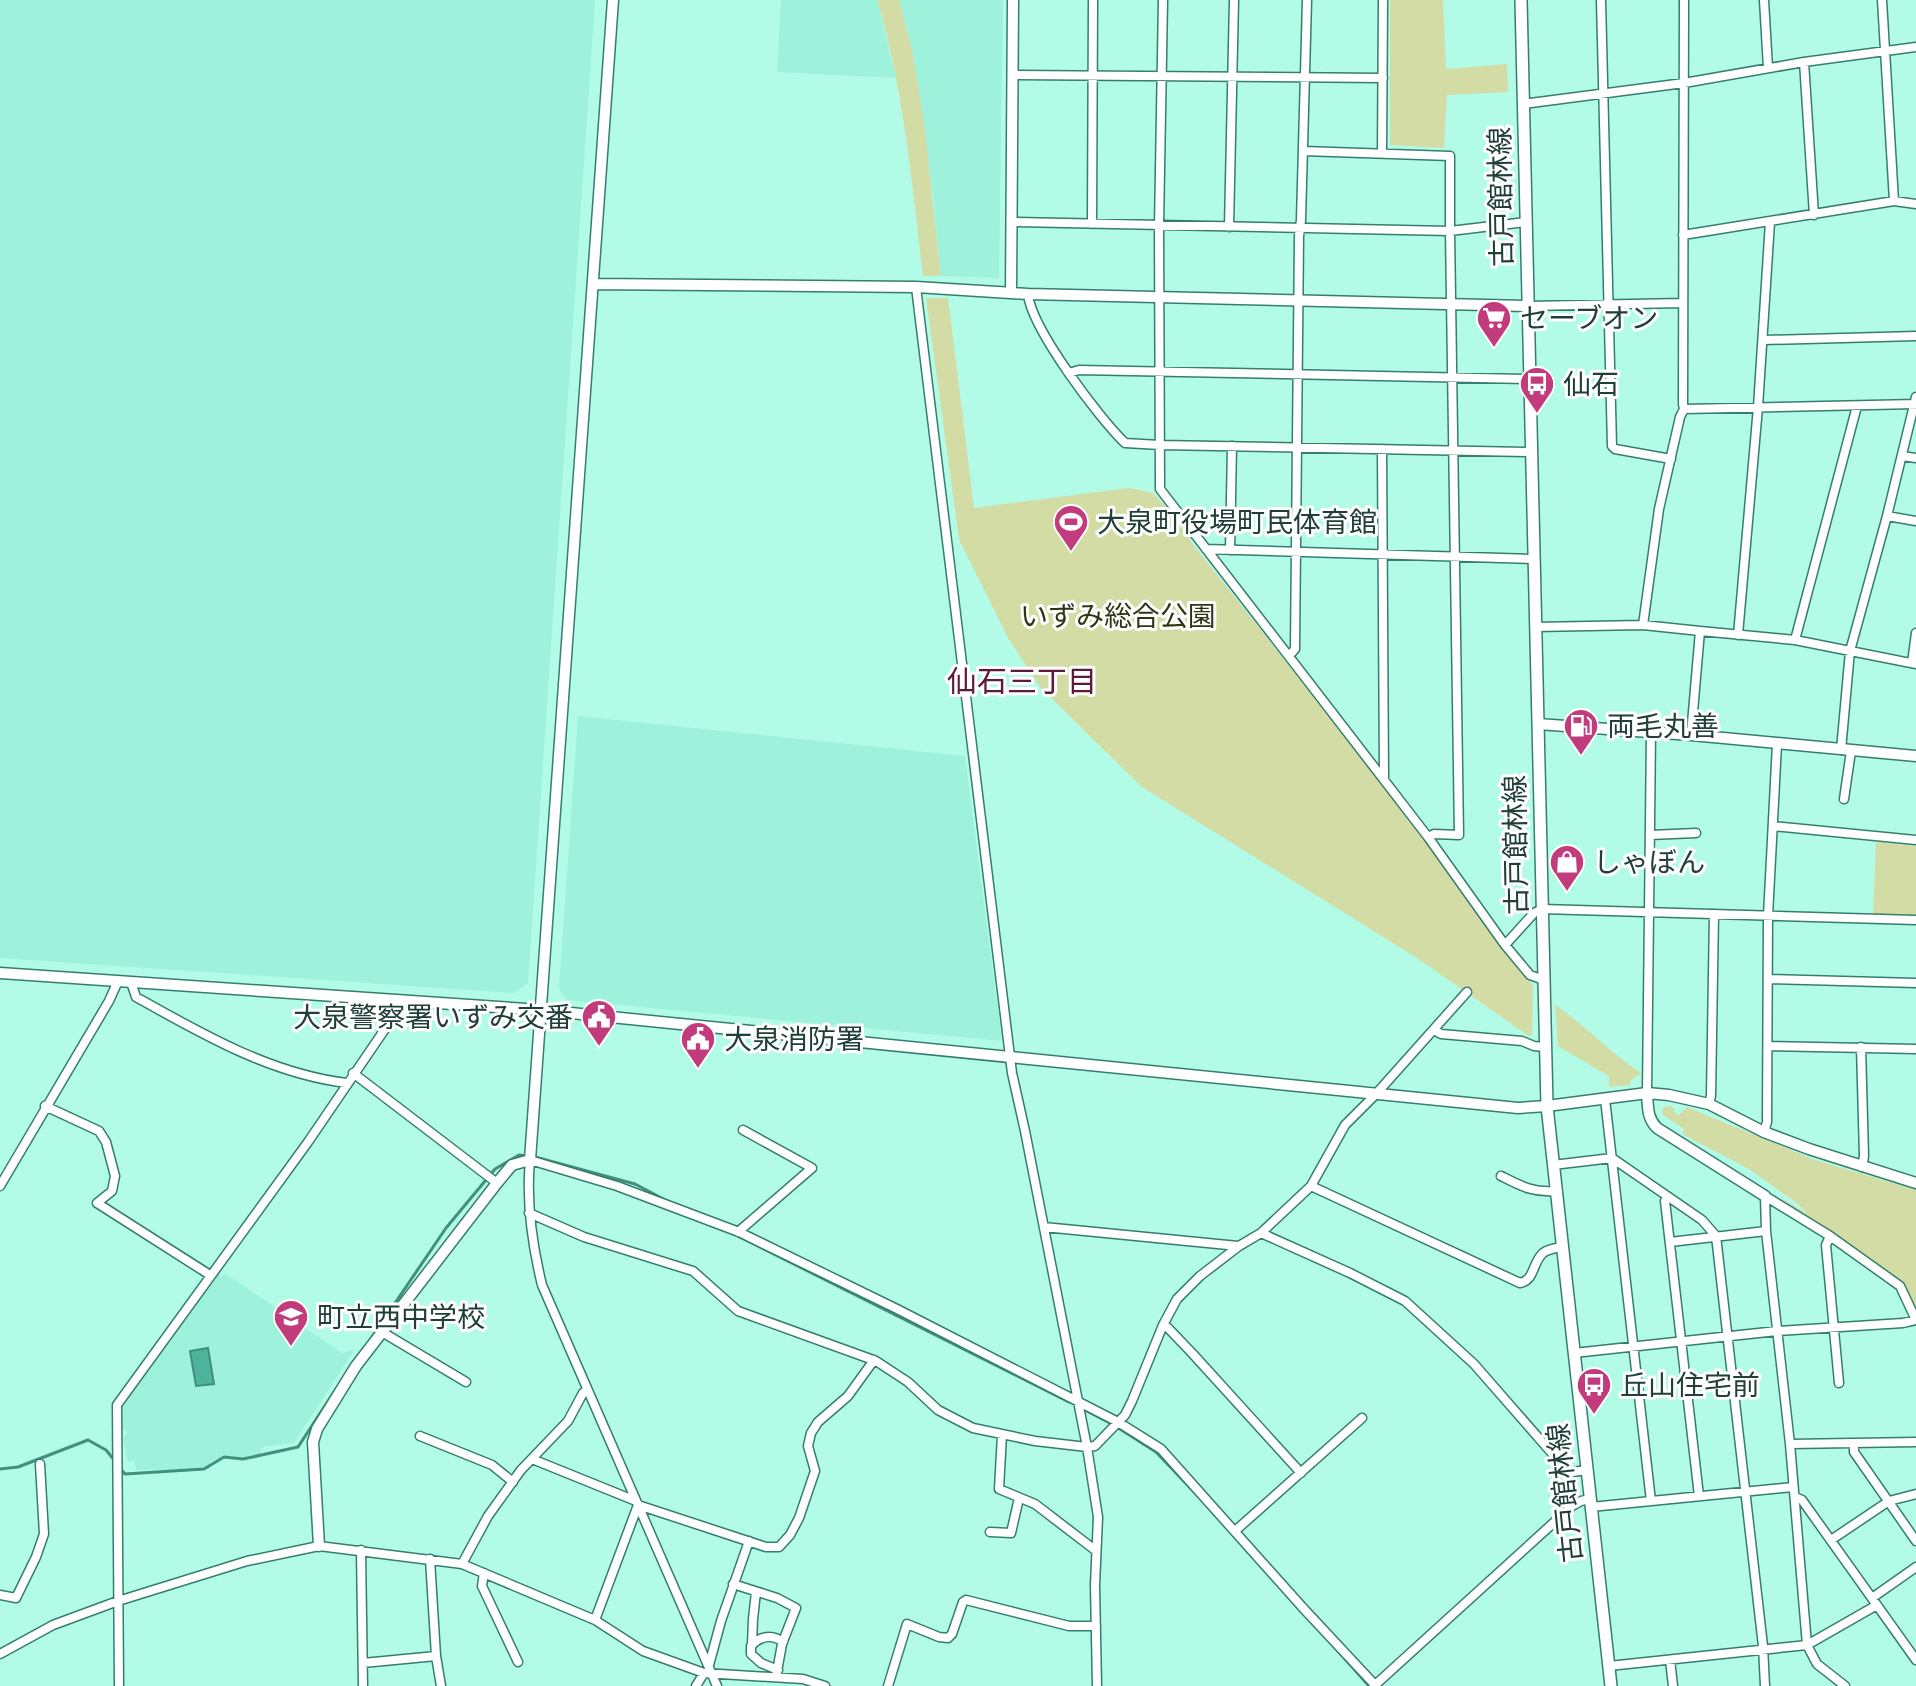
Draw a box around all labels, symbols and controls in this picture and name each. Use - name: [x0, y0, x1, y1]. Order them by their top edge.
- street label: 古戸館林線: [1479, 127, 1523, 267]
- place label: セーブオン: [1520, 298, 1658, 339]
- supermarket icon: セーブオン: [1475, 299, 1513, 349]
- place label: 仙石: [1563, 364, 1619, 405]
- bus stop icon: 仙石: [1518, 365, 1556, 415]
- place label: 大泉町役場町民体育館: [1097, 502, 1377, 543]
- sports icon: 大泉町役場町民体育館: [1052, 503, 1090, 553]
- park label: いずみ総合公園: [1020, 596, 1216, 637]
- district label: 仙石三丁目: [947, 660, 1097, 703]
- place label: 両毛丸善: [1607, 706, 1719, 747]
- fuel station icon: 両毛丸善: [1562, 707, 1600, 757]
- street label: 古戸館林線: [1494, 775, 1538, 915]
- place label: しゃぼん: [1593, 842, 1705, 883]
- shop icon: しゃぼん: [1548, 843, 1586, 893]
- place label: 大泉警察署いずみ交番: [293, 997, 573, 1038]
- public building icon: 大泉警察署いずみ交番: [580, 998, 618, 1048]
- place label: 大泉消防署: [724, 1019, 864, 1060]
- public building icon: 大泉消防署: [679, 1020, 717, 1070]
- place label: 町立西中学校: [317, 1297, 485, 1338]
- school or university icon: 町立西中学校: [272, 1298, 310, 1348]
- place label: 丘山住宅前: [1620, 1365, 1760, 1406]
- bus stop icon: 丘山住宅前: [1575, 1366, 1613, 1416]
- street label: 古戸館林線: [1537, 1421, 1593, 1565]

